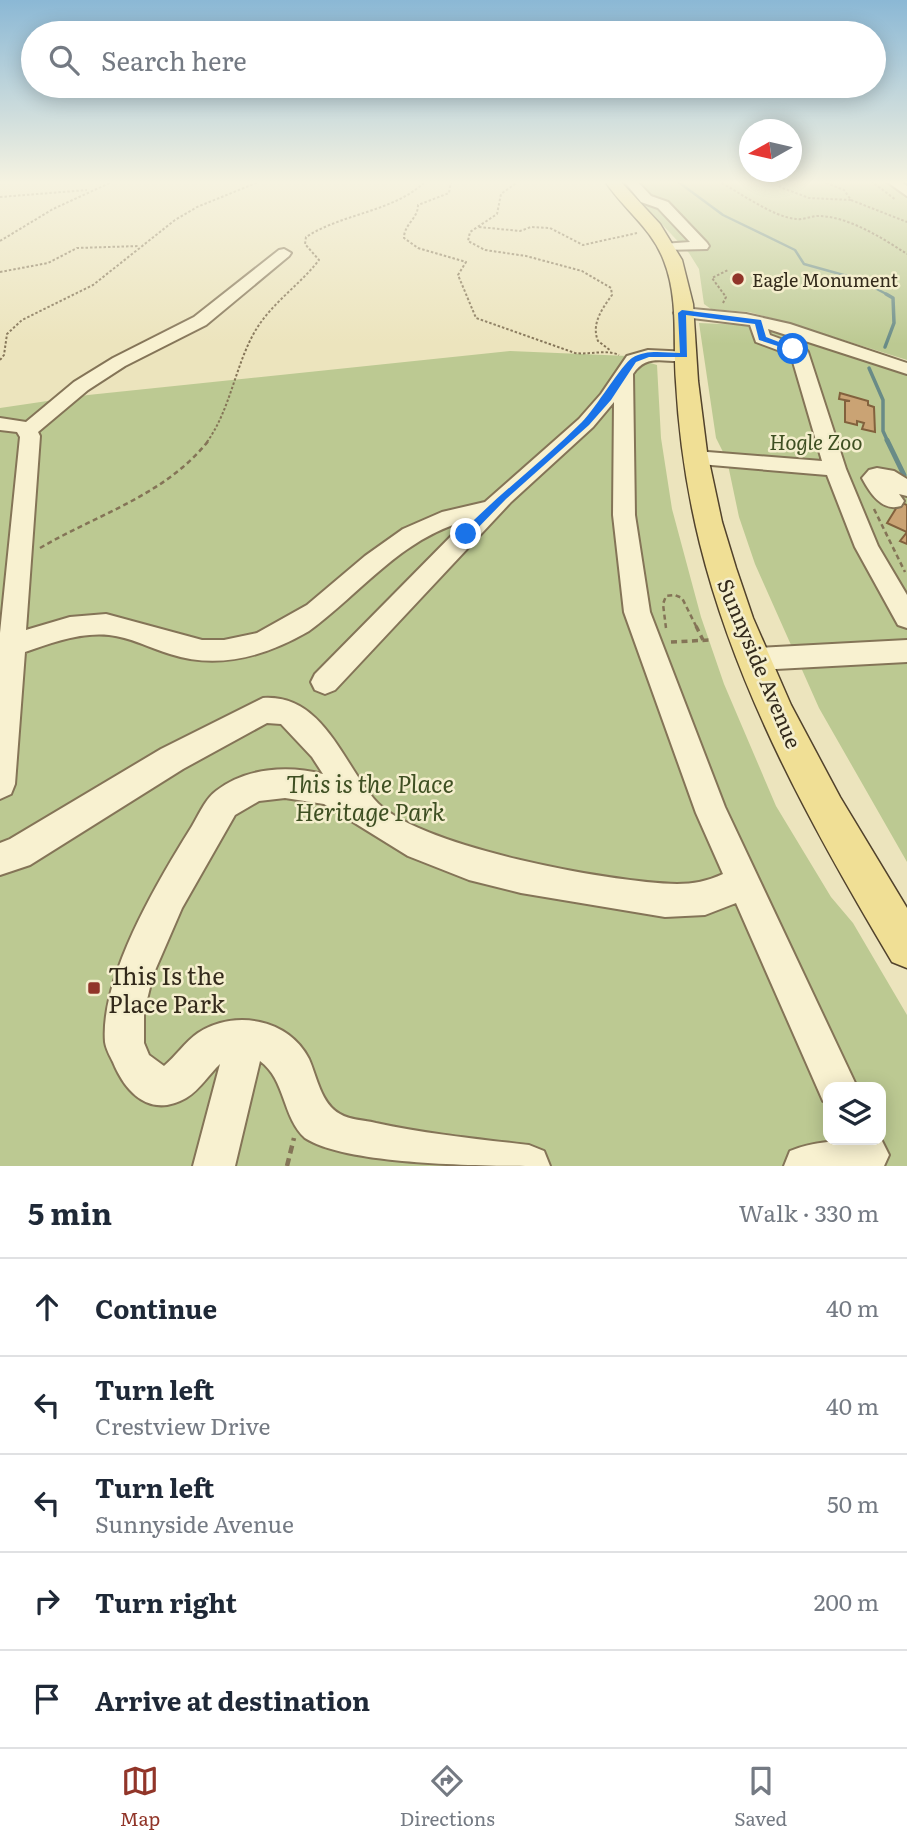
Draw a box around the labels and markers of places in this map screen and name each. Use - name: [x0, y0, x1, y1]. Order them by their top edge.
- place label: Eagle Monument: [752, 266, 899, 293]
- marker: Eagle Monument: [730, 271, 746, 287]
- place label: This Is the Place Park: [108, 957, 225, 1020]
- marker: This Is the Place Park: [86, 980, 102, 996]

